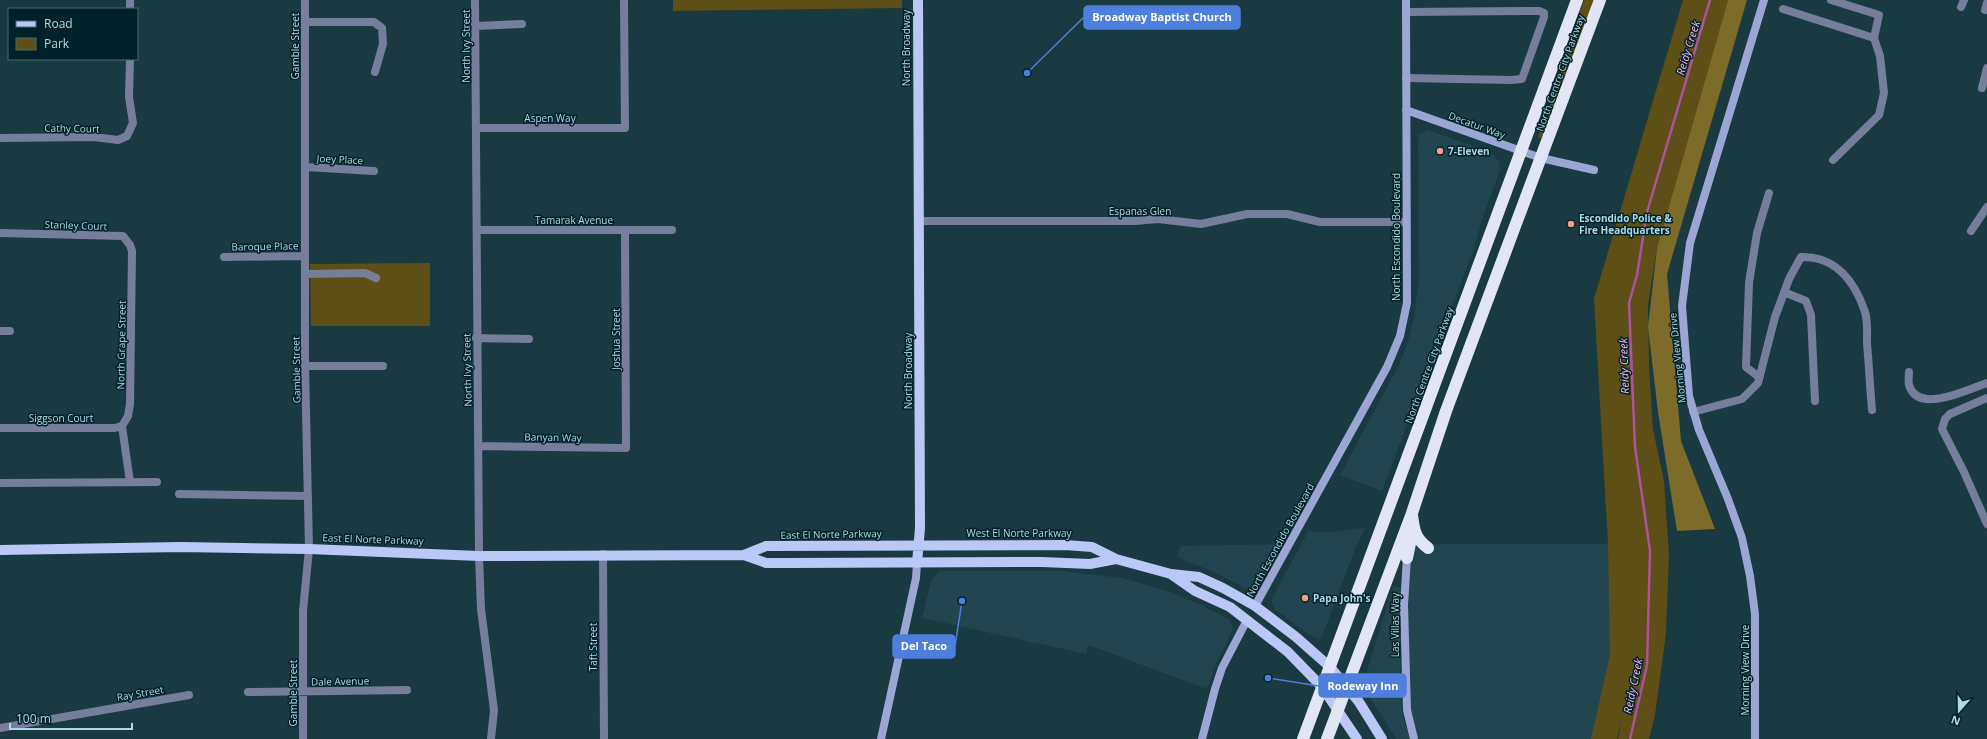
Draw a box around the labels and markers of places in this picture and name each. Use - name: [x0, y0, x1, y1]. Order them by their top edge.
- callout: Broadway Baptist Church: [1084, 6, 1240, 29]
- place label: 7-Eleven: [1448, 144, 1490, 158]
- marker: 7-Eleven: [1435, 146, 1445, 156]
- place label: Escondido Police & Fire Headquarters: [1579, 211, 1672, 237]
- marker: Escondido Police & Fire Headquarters: [1566, 219, 1576, 229]
- place label: Papa John's: [1313, 591, 1371, 605]
- marker: Papa John's: [1300, 593, 1310, 603]
- callout: Del Taco: [893, 635, 955, 658]
- callout: Rodeway Inn: [1319, 674, 1406, 697]

